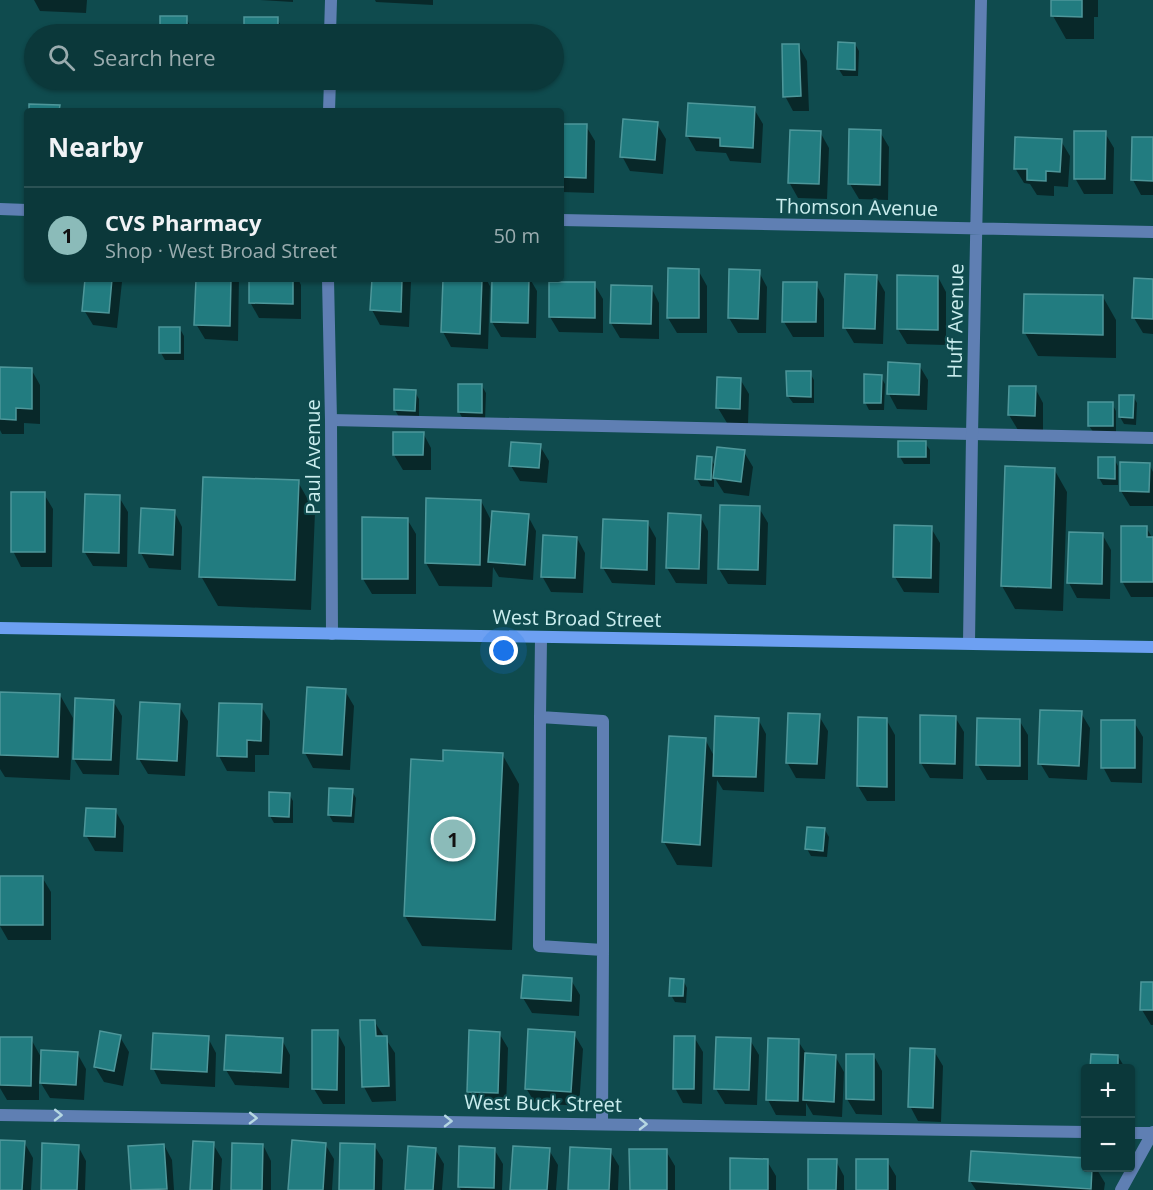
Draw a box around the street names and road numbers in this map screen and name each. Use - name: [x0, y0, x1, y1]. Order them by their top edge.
- street label: Thomson Avenue: [776, 192, 938, 222]
- street label: Huff Avenue: [940, 263, 970, 379]
- street label: Paul Avenue: [299, 399, 326, 515]
- street label: West Broad Street: [492, 603, 662, 633]
- street label: West Buck Street: [464, 1088, 622, 1118]

